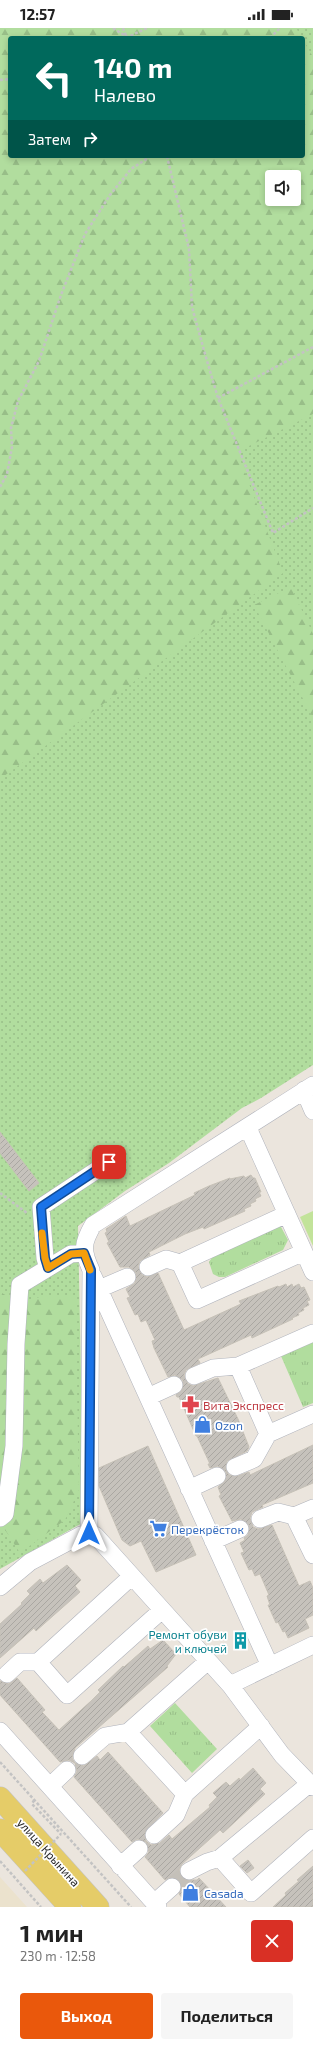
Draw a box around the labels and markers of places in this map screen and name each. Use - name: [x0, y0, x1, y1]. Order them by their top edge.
- pin: [92, 1145, 126, 1179]
- pharmacy icon: Вита Экспресс: [180, 1395, 200, 1415]
- place label: Вита Экспресс: [203, 1398, 284, 1412]
- shop icon: Ozon: [192, 1415, 212, 1435]
- place label: Ozon: [215, 1418, 243, 1432]
- supermarket icon: Перекрёсток: [148, 1519, 168, 1539]
- place label: Перекрёсток: [171, 1522, 244, 1536]
- place label: Ремонт обуви и ключей: [148, 1627, 227, 1655]
- building icon: Ремонт обуви и ключей: [230, 1631, 250, 1651]
- shop icon: Casada: [181, 1883, 201, 1903]
- place label: Casada: [204, 1886, 244, 1900]

